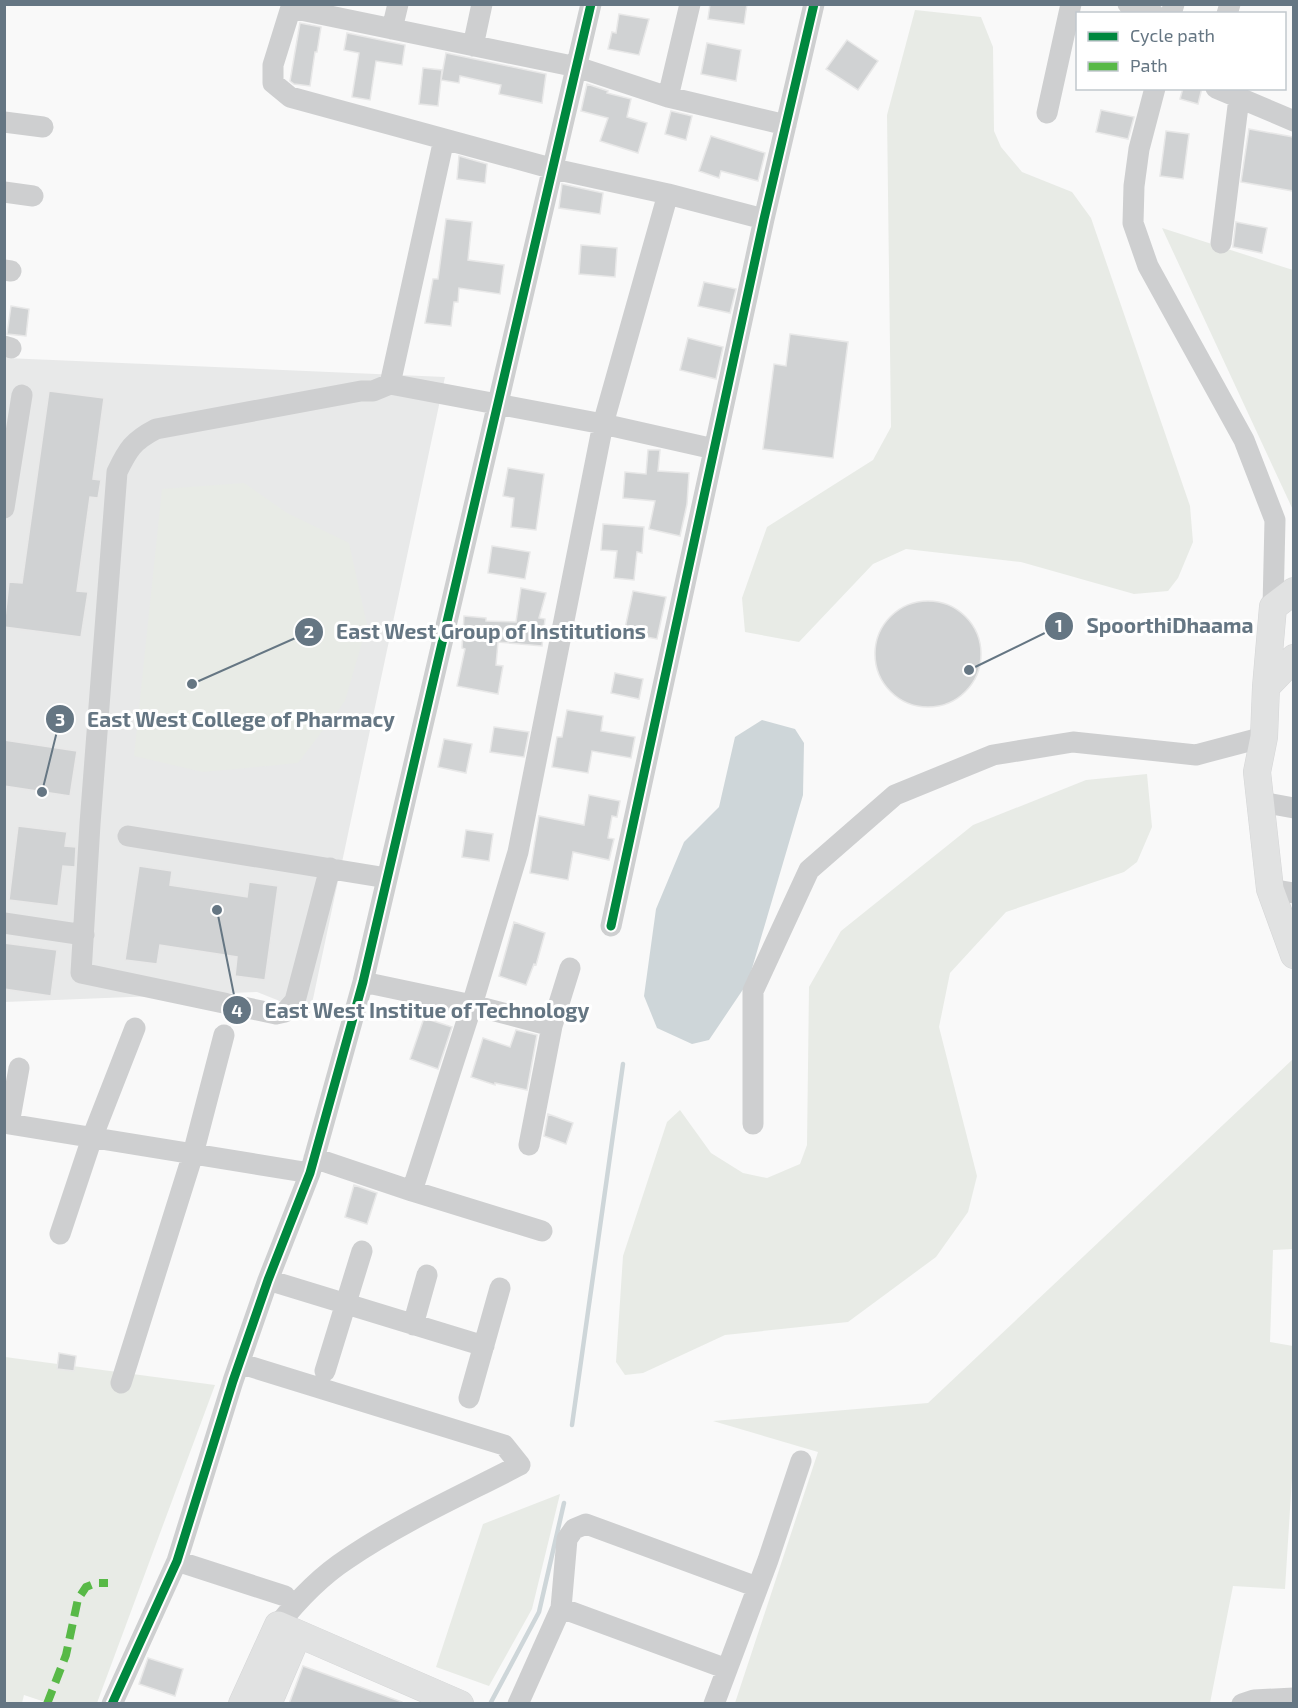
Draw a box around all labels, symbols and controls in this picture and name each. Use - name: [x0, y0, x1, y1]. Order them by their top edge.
- legend: [1076, 12, 1286, 90]
- text: Cycle path: [1130, 24, 1215, 46]
- text: Path: [1130, 54, 1168, 76]
- callout: SpoorthiDhaama: [1044, 606, 1265, 645]
- text: SpoorthiDhaama: [1086, 612, 1254, 637]
- callout: East West Group of Institutions: [294, 613, 658, 652]
- text: 1: [1055, 614, 1063, 636]
- text: East West Group of Institutions: [336, 618, 646, 643]
- text: 2: [304, 620, 314, 642]
- callout: East West College of Pharmacy: [45, 700, 407, 739]
- text: East West College of Pharmacy: [87, 706, 395, 732]
- text: 3: [55, 708, 65, 730]
- callout: East West Institue of Technology: [222, 991, 602, 1030]
- text: East West Institue of Technology: [265, 997, 590, 1023]
- text: 4: [231, 999, 243, 1021]

